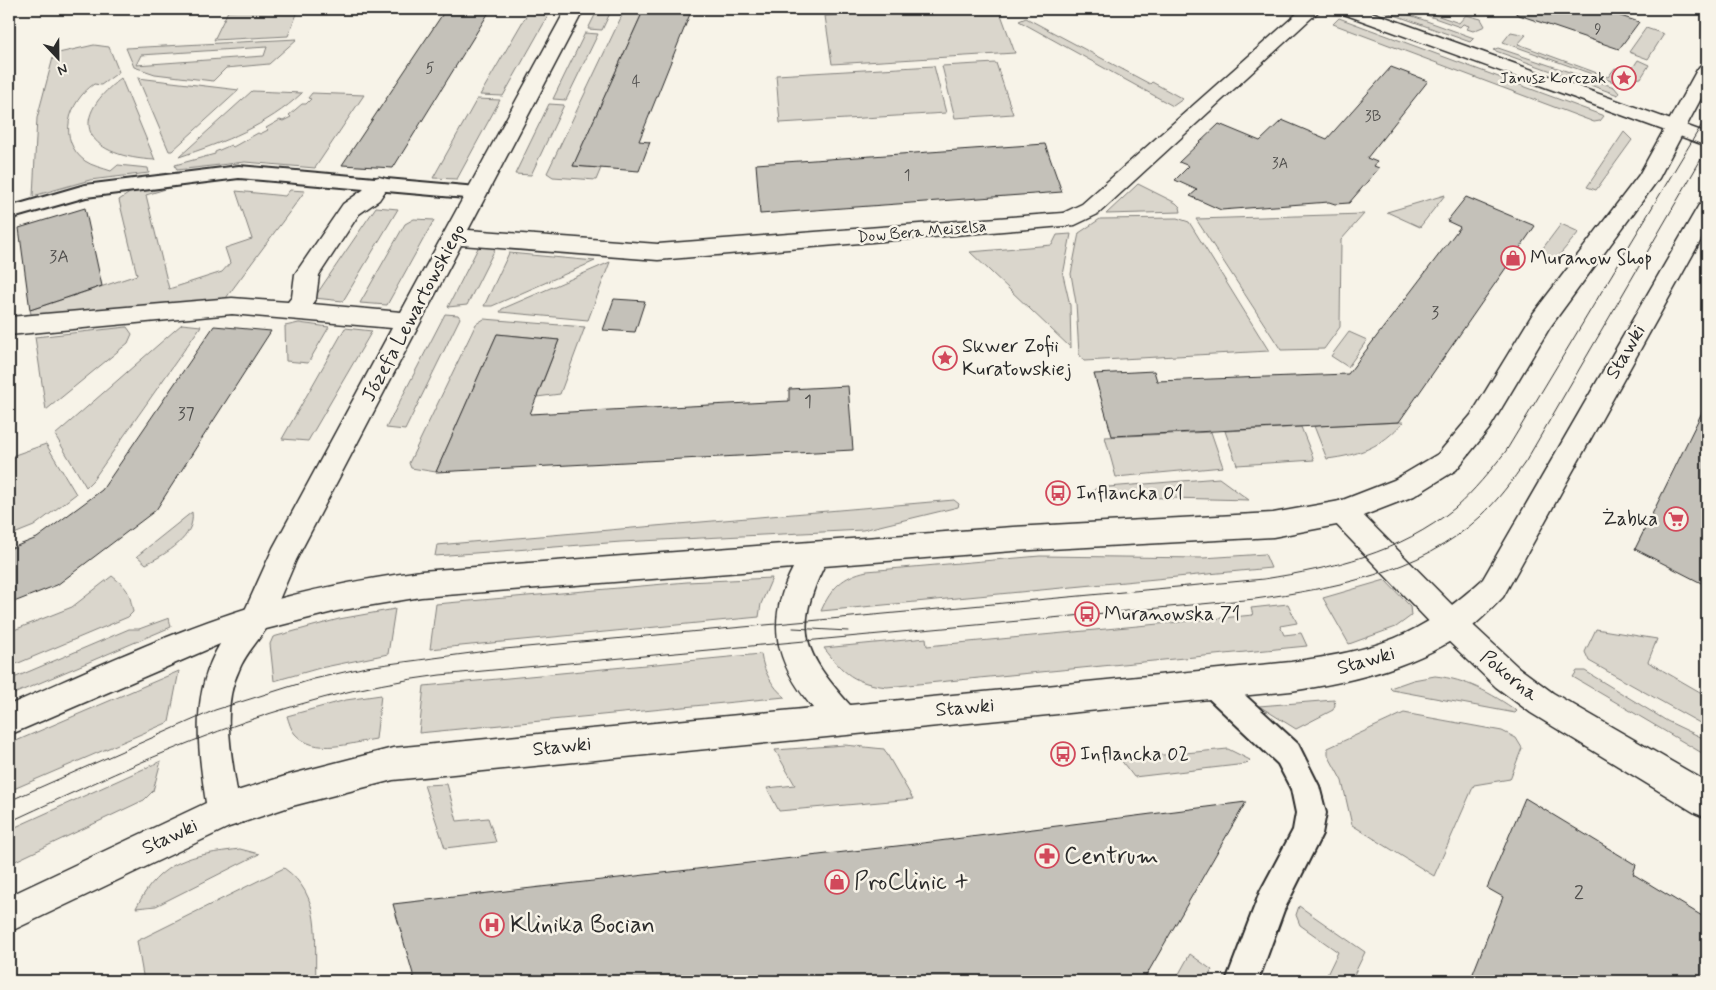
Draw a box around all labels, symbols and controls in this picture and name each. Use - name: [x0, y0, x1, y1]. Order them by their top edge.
- house number: 9: [1594, 20, 1602, 40]
- north arrow: [32, 32, 82, 82]
- text: N: [55, 59, 70, 79]
- house number: 5: [425, 59, 435, 79]
- place icon: Janusz Korczak: [1611, 65, 1637, 91]
- place label: Janusz Korczak: [1499, 68, 1606, 89]
- house number: 4: [632, 72, 641, 92]
- house number: 3B: [1365, 107, 1381, 127]
- house number: 3A: [1272, 154, 1288, 174]
- house number: 1: [904, 166, 910, 186]
- street label: Dow Bera Meiselsa: [857, 216, 988, 248]
- street label: Józefa Lewartowskiego: [356, 219, 472, 407]
- house number: 3A: [49, 245, 69, 269]
- shop icon: Muranow Shop: [1500, 245, 1526, 271]
- place label: Muranow Shop: [1530, 245, 1652, 272]
- house number: 3: [1431, 301, 1439, 325]
- street label: Stawki: [1600, 320, 1652, 384]
- place label: Skwer Zofii Kuratowskiej: [962, 333, 1072, 383]
- place icon: Skwer Zofii Kuratowskiej: [932, 345, 958, 371]
- house number: 1: [804, 390, 812, 414]
- house number: 37: [177, 402, 195, 426]
- bus stop icon: Inflancka 01: [1045, 480, 1071, 506]
- place label: Inflancka 01: [1076, 480, 1183, 507]
- place label: Żabka: [1602, 506, 1658, 533]
- supermarket icon: Żabka: [1663, 506, 1689, 532]
- bus stop icon: Muranowska 71: [1074, 601, 1100, 627]
- place label: Muranowska 71: [1104, 601, 1240, 628]
- street label: Stawki: [1334, 640, 1398, 682]
- street label: Pokorna: [1474, 644, 1545, 708]
- street label: Stawki: [934, 692, 996, 724]
- street label: Stawki: [531, 730, 593, 764]
- bus stop icon: Inflancka 02: [1050, 741, 1076, 767]
- place label: Inflancka 02: [1080, 741, 1189, 768]
- street label: Stawki: [138, 812, 202, 862]
- place label: Centrum: [1064, 841, 1159, 872]
- pharmacy icon: Centrum: [1034, 843, 1060, 869]
- place label: ProClinic +: [854, 867, 970, 898]
- shop icon: ProClinic +: [824, 869, 850, 895]
- house number: 2: [1574, 879, 1584, 907]
- place label: Klinika Bocian: [510, 910, 655, 941]
- hospital icon: Klinika Bocian: [479, 912, 505, 938]

